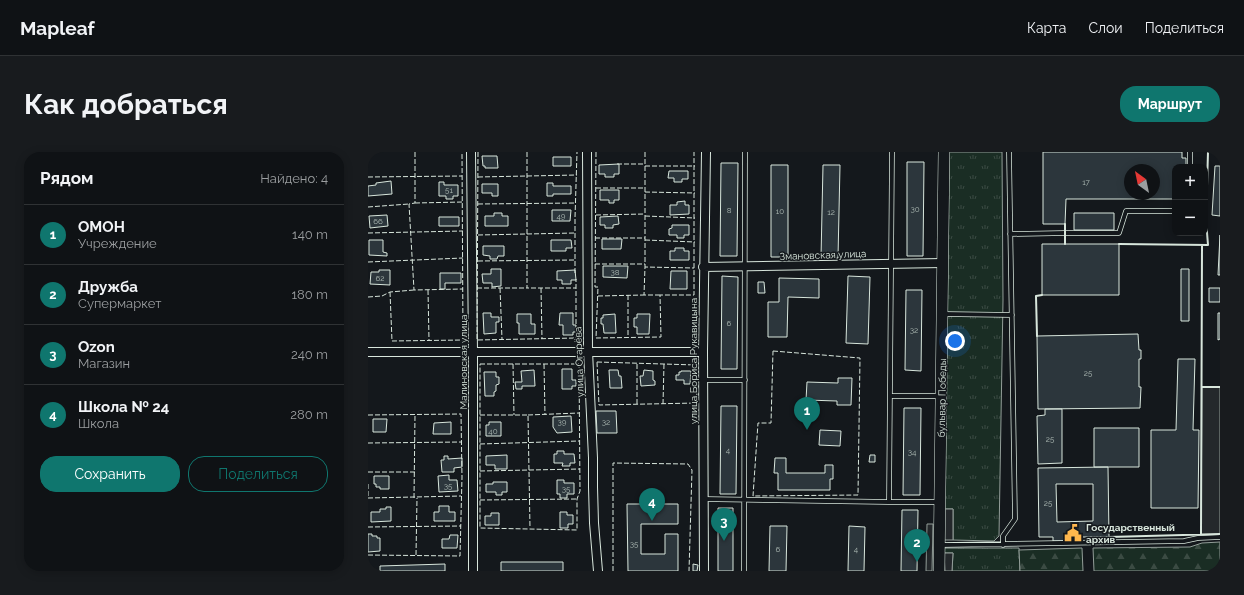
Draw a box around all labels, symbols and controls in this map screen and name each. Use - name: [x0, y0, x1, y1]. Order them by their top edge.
- text: Mapleaf: [20, 17, 95, 39]
- text: Карта: [1027, 20, 1066, 36]
- text: Слои: [1088, 20, 1123, 36]
- text: Поделиться: [1145, 20, 1224, 36]
- button: Маршрут: [1120, 86, 1220, 122]
- text: Как добраться: [24, 88, 228, 121]
- north arrow: [1124, 164, 1160, 200]
- map controls: [1172, 164, 1208, 236]
- button: +: [1172, 164, 1208, 200]
- text: Рядом: [40, 168, 93, 188]
- text: Найдено: 4: [260, 171, 328, 186]
- house number: 17: [1082, 177, 1091, 187]
- house number: 51: [445, 185, 453, 195]
- button: −: [1172, 200, 1208, 236]
- house number: 30: [910, 204, 920, 214]
- house number: 8: [727, 205, 732, 215]
- house number: 10: [776, 206, 784, 216]
- house number: 12: [827, 207, 835, 217]
- house number: 49: [556, 211, 566, 221]
- house number: 66: [373, 216, 383, 226]
- text: ОМОН: [78, 218, 125, 236]
- text: 1: [50, 227, 56, 242]
- text: 140 m: [292, 227, 328, 242]
- text: Учреждение: [78, 236, 157, 251]
- street label: Змановская улица: [779, 248, 867, 262]
- house number: 38: [610, 267, 620, 277]
- house number: 62: [376, 273, 385, 283]
- text: Дружба: [78, 278, 138, 296]
- text: 2: [49, 287, 57, 302]
- text: 180 m: [292, 287, 328, 302]
- text: Супермаркет: [78, 296, 161, 311]
- street label: улица Бориса Рукавицына: [688, 298, 699, 424]
- street label: Малиновская улица: [458, 315, 469, 409]
- house number: 6: [727, 318, 732, 328]
- house number: 32: [910, 325, 918, 335]
- street label: улица Огарёва: [572, 327, 586, 397]
- your location: [945, 331, 965, 351]
- text: Ozon: [78, 338, 115, 356]
- text: 3: [49, 347, 57, 362]
- text: 240 m: [291, 347, 328, 362]
- text: Магазин: [78, 356, 130, 371]
- street label: бульвар Победы: [936, 358, 948, 438]
- house number: 25: [1084, 368, 1093, 378]
- pin: 1: [794, 397, 820, 430]
- text: Школа № 24: [78, 398, 169, 416]
- text: 4: [49, 407, 57, 422]
- text: 280 m: [290, 407, 328, 422]
- text: Школа: [78, 416, 119, 431]
- house number: 39: [558, 417, 567, 427]
- house number: 32: [602, 417, 610, 427]
- house number: 40: [488, 426, 498, 436]
- house number: 25: [1046, 434, 1055, 444]
- house number: 4: [726, 445, 731, 455]
- house number: 34: [908, 447, 917, 457]
- button: Сохранить: [40, 456, 180, 492]
- button: Поделиться: [188, 456, 328, 492]
- house number: 35: [444, 481, 453, 491]
- house number: 35: [562, 484, 571, 494]
- pin: 4: [639, 488, 665, 521]
- house number: 25: [1044, 498, 1053, 508]
- pin: 3: [711, 508, 737, 541]
- place label: Государственный архив: [1086, 522, 1175, 545]
- public building icon: Государственный архив: [1063, 523, 1083, 543]
- pin: 2: [904, 529, 930, 562]
- house number: 35: [630, 539, 639, 549]
- house number: 6: [776, 544, 781, 554]
- house number: 4: [854, 544, 859, 554]

